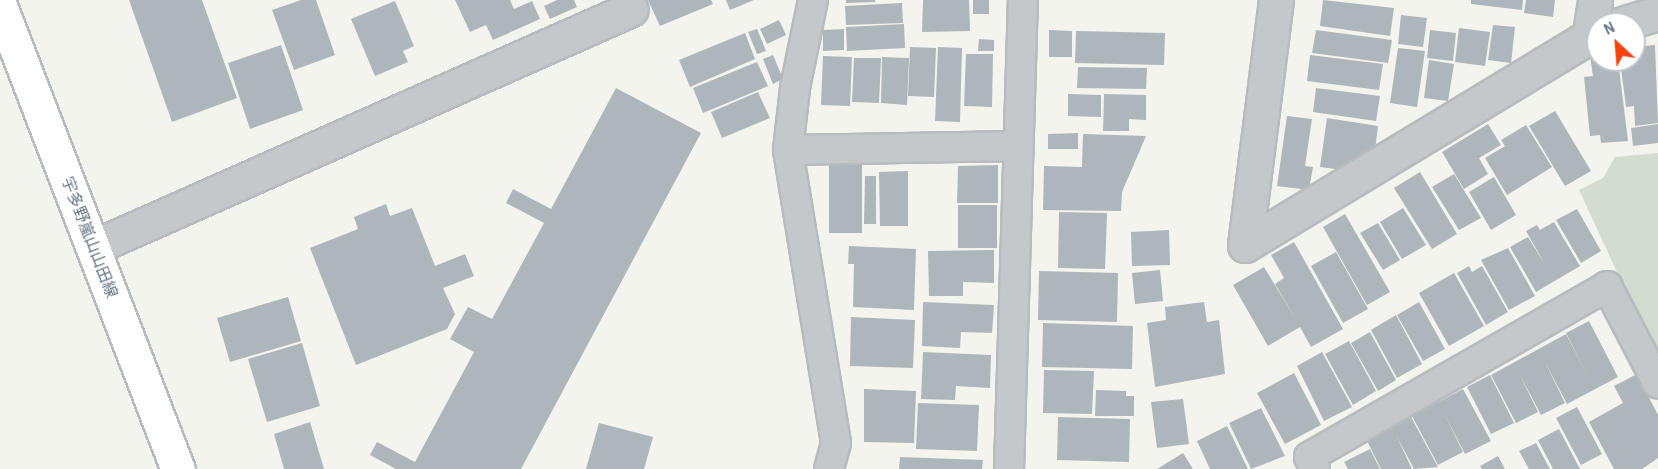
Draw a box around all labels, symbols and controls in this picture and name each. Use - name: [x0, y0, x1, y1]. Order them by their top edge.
- north arrow: [1586, 12, 1646, 72]
- text: N: [1600, 16, 1618, 40]
- street label: 宇多野嵐山山田線: [58, 174, 122, 300]

